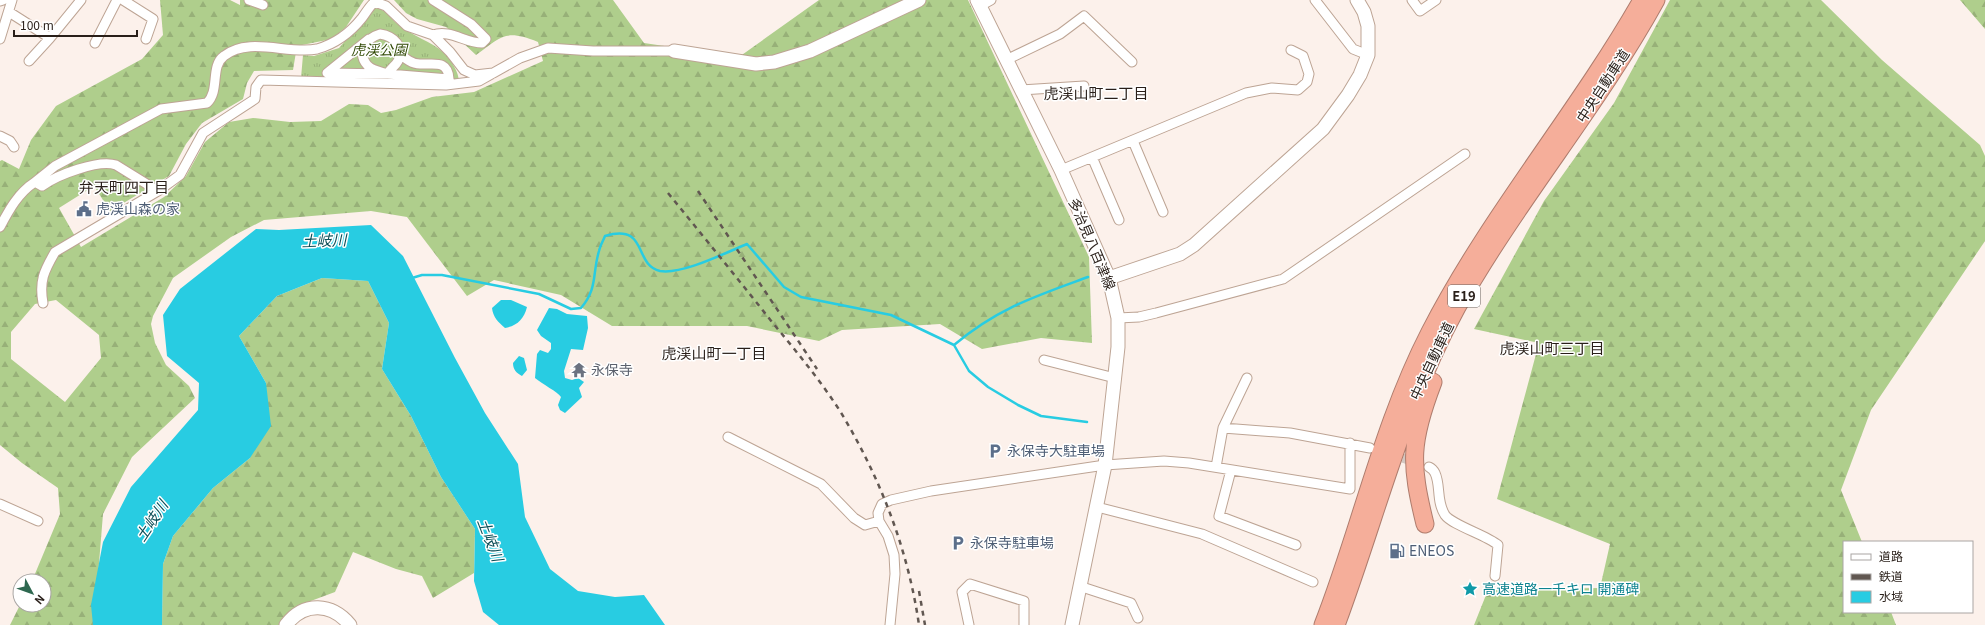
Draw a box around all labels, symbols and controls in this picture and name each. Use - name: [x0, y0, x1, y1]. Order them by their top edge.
- scale bar: [14, 12, 137, 38]
- text: 100 m: [20, 16, 54, 33]
- park label: 虎渓公園: [351, 39, 409, 59]
- street label: 中央自動車道: [1571, 45, 1633, 126]
- district label: 虎渓山町二丁目: [1043, 82, 1149, 103]
- district label: 弁天町四丁目: [79, 176, 169, 197]
- street label: 多治見八百津線: [1065, 195, 1121, 293]
- place label: 虎渓山森の家: [96, 198, 180, 218]
- public building icon: 虎渓山森の家: [75, 200, 93, 218]
- water label: 土岐川: [301, 228, 349, 251]
- road number: E19: [1448, 285, 1480, 307]
- street label: 中央自動車道: [1404, 318, 1458, 403]
- district label: 虎渓山町三丁目: [1499, 337, 1605, 358]
- district label: 虎渓山町一丁目: [661, 342, 767, 363]
- place label: 永保寺: [591, 359, 633, 379]
- temple icon: 永保寺: [570, 361, 588, 379]
- place label: 永保寺大駐車場: [1007, 440, 1105, 460]
- parking icon: 永保寺大駐車場: [986, 442, 1004, 460]
- water label: 土岐川: [129, 494, 173, 545]
- water label: 土岐川: [474, 515, 510, 566]
- place label: 永保寺駐車場: [970, 532, 1054, 552]
- parking icon: 永保寺駐車場: [949, 534, 967, 552]
- place label: ENEOS: [1409, 540, 1454, 560]
- legend: [1843, 541, 1973, 613]
- fuel station icon: ENEOS: [1388, 542, 1406, 560]
- text: 道路: [1879, 547, 1903, 564]
- text: 鉄道: [1879, 567, 1903, 584]
- north arrow: [12, 573, 52, 613]
- place label: 高速道路一千キロ 開通碑: [1482, 578, 1639, 598]
- place icon: 高速道路一千キロ 開通碑: [1461, 580, 1479, 598]
- text: 水域: [1879, 587, 1903, 604]
- text: N: [32, 592, 49, 609]

